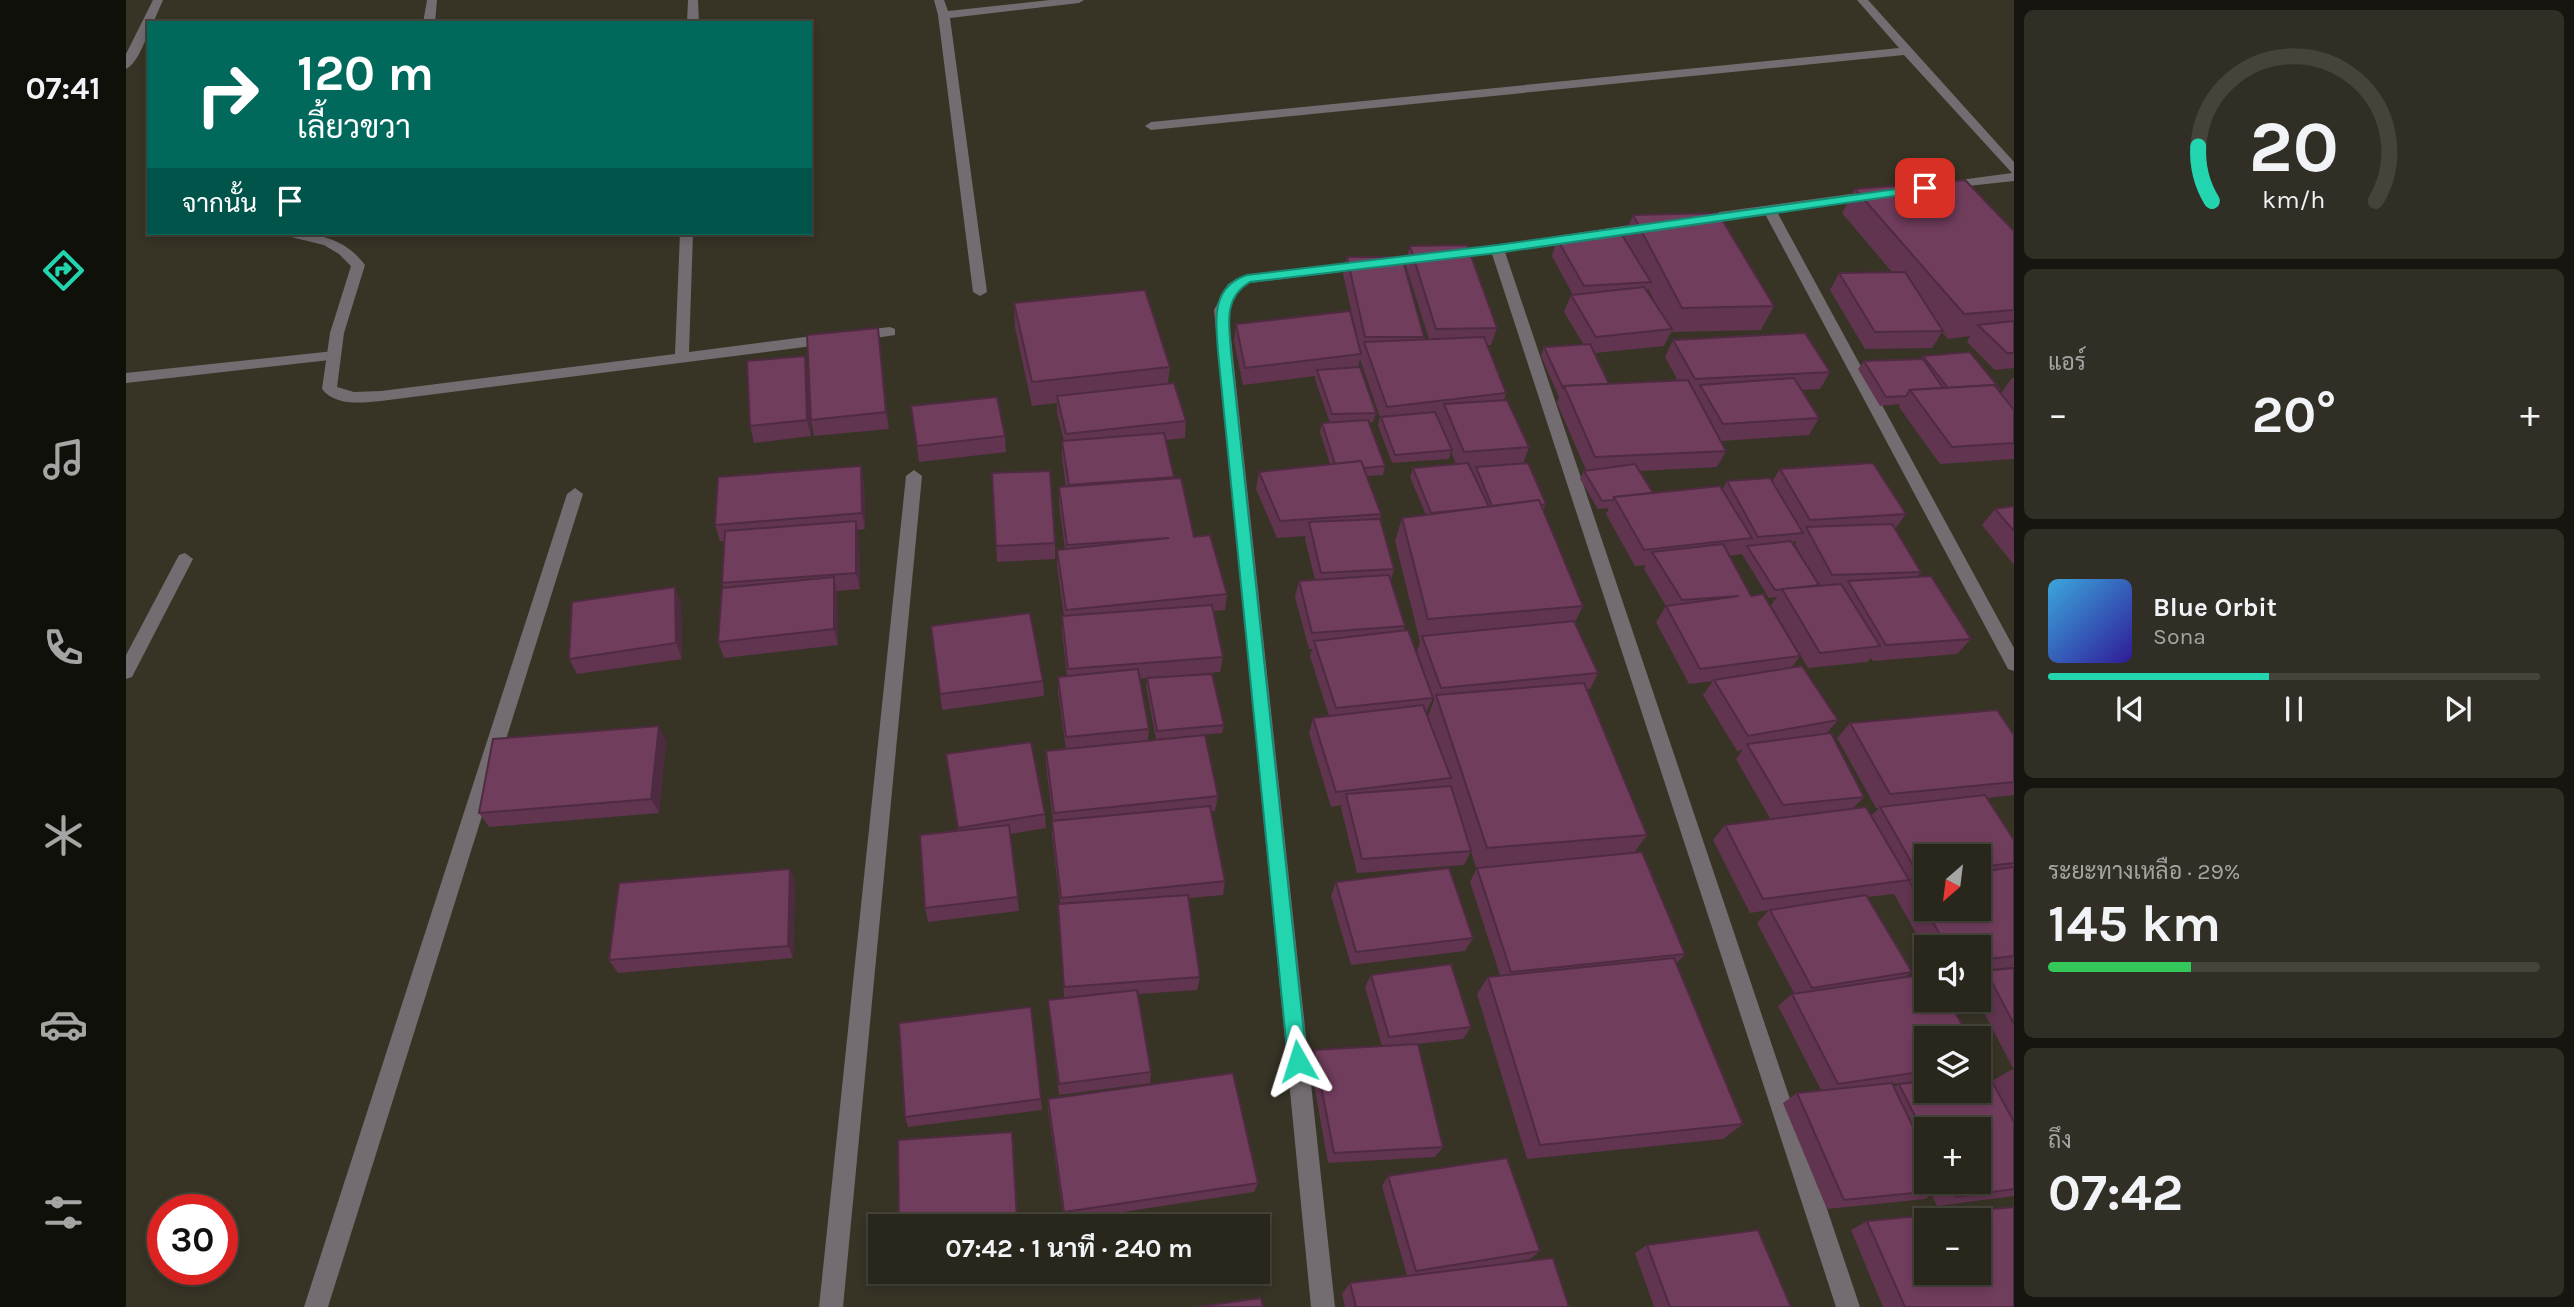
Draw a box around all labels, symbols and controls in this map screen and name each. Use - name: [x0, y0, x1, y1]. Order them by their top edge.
- text: 120 m: [297, 45, 434, 102]
- icon: right: [182, 49, 273, 140]
- text: 07:41: [25, 70, 101, 107]
- text: 20: [2249, 104, 2339, 189]
- text: เลี้ยวขวา: [297, 109, 411, 146]
- pin: [1895, 158, 1955, 218]
- icon: arrive: [1906, 169, 1944, 207]
- icon: arrive: [271, 182, 309, 220]
- text: km/h: [2262, 185, 2326, 214]
- text: จากนั้น: [182, 188, 257, 219]
- icon: directions: [39, 246, 88, 295]
- text: แอร์: [2048, 349, 2086, 376]
- text: 20°: [2252, 384, 2336, 445]
- text: −: [2048, 392, 2068, 437]
- text: +: [2520, 392, 2540, 437]
- icon: music: [39, 435, 88, 484]
- text: Blue Orbit: [2153, 592, 2277, 623]
- icon: phone: [39, 623, 88, 672]
- text: Sona: [2153, 623, 2206, 650]
- icon: previous: [2111, 690, 2149, 728]
- icon: pause: [2275, 690, 2313, 728]
- icon: next: [2439, 690, 2477, 728]
- icon: climate: [39, 811, 88, 860]
- north arrow: [1914, 844, 1992, 920]
- map controls: [1914, 844, 1991, 1285]
- text: ระยะทางเหลือ · 29%: [2048, 858, 2241, 885]
- text: 145 km: [2048, 893, 2221, 954]
- button: sound: [1914, 935, 1991, 1012]
- icon: car: [39, 1000, 88, 1049]
- position arrow: [1261, 1024, 1335, 1098]
- button: layers: [1914, 1026, 1991, 1103]
- button: +: [1914, 1117, 1991, 1194]
- text: ถึง: [2048, 1127, 2072, 1154]
- text: 07:42: [2048, 1162, 2183, 1223]
- icon: filters: [39, 1188, 88, 1237]
- speed limit sign: 30: [147, 1194, 238, 1285]
- button: −: [1914, 1208, 1991, 1285]
- text: 07:42 · 1 นาที · 240 m: [945, 1233, 1193, 1264]

